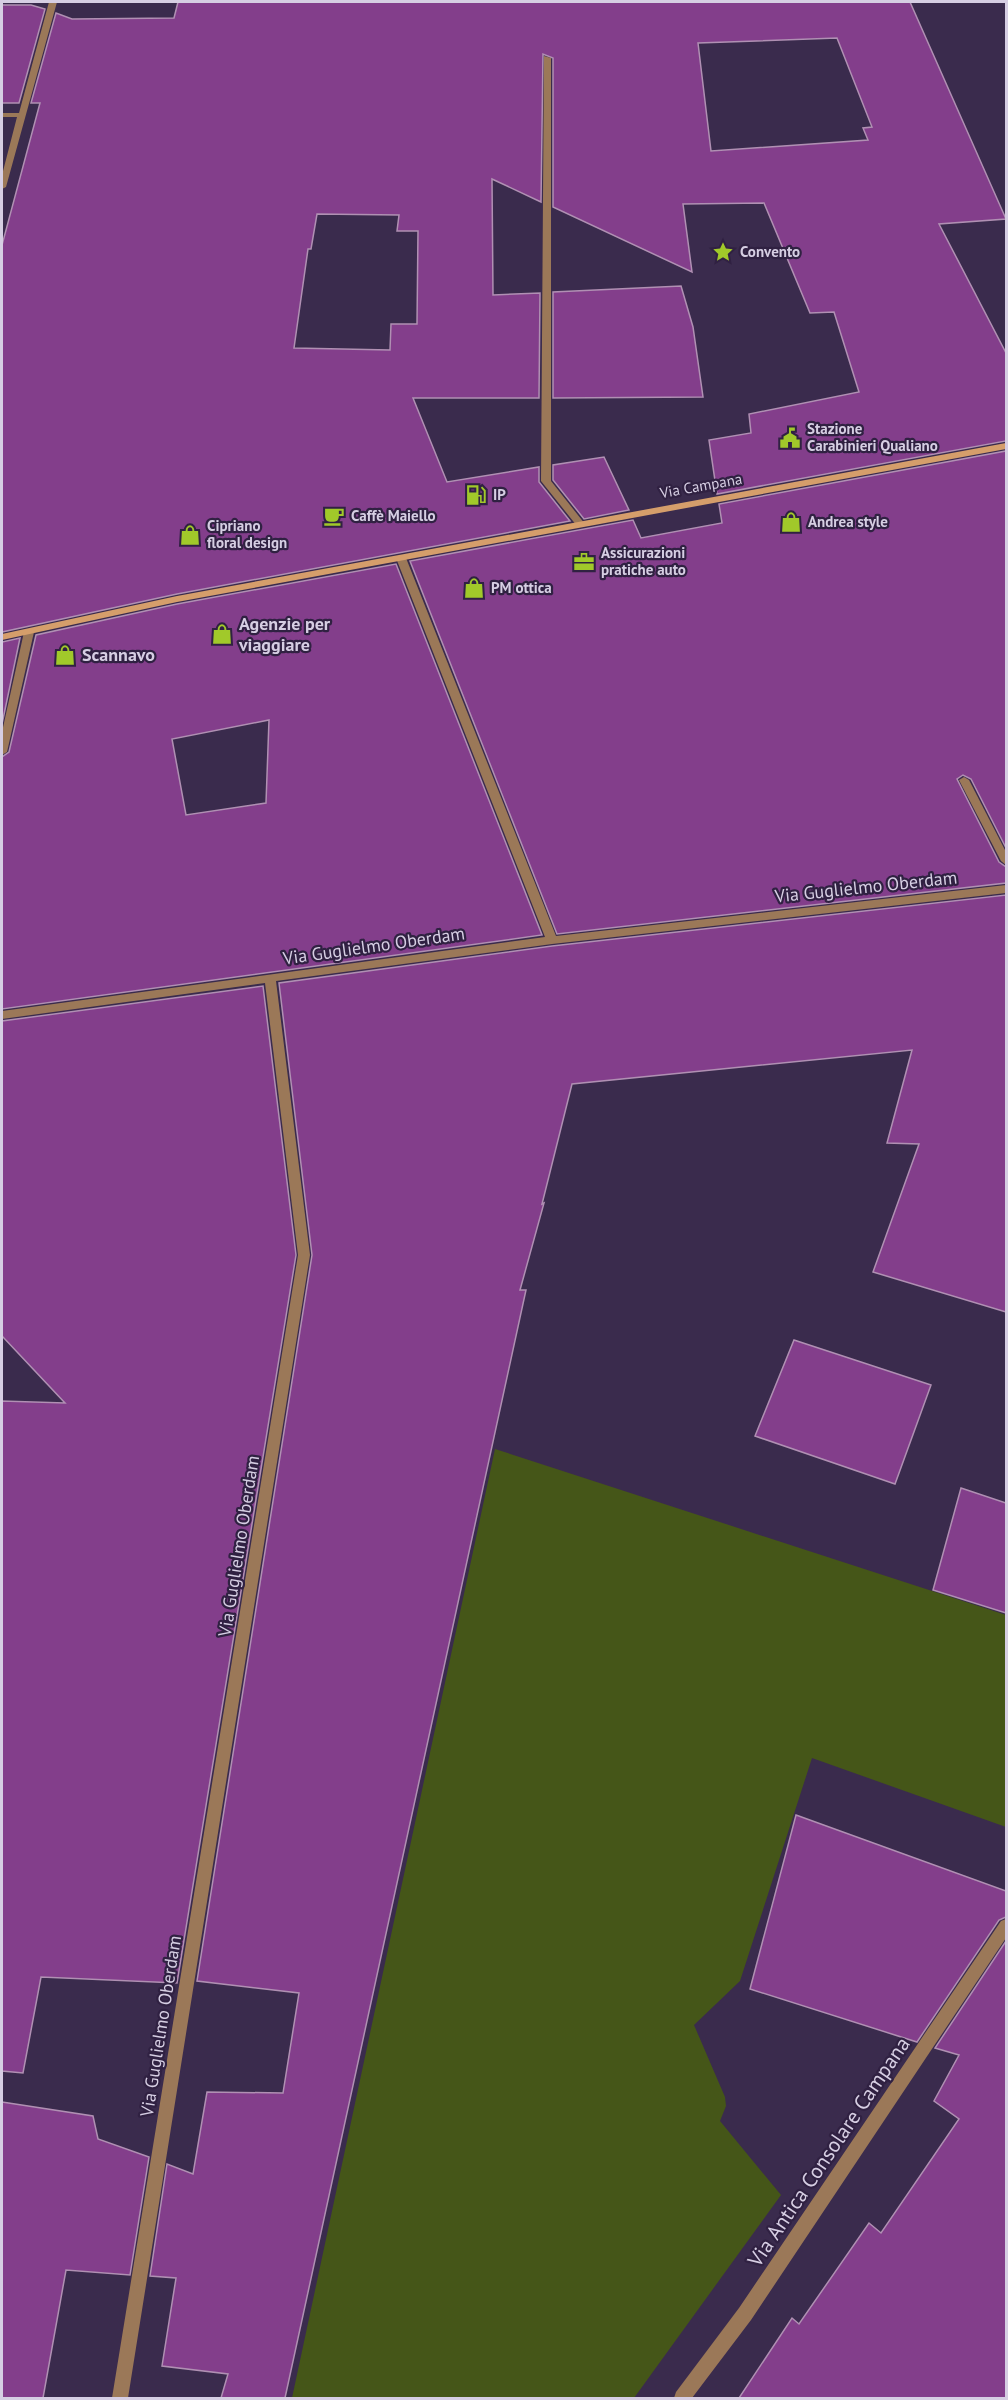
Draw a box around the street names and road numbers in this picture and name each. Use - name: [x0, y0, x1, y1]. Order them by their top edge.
- street label: Via Campana: [657, 469, 743, 502]
- street label: Via Guglielmo Oberdam: [773, 865, 958, 908]
- street label: Via Guglielmo Oberdam: [281, 921, 466, 970]
- street label: Via Guglielmo Oberdam: [213, 1454, 264, 1639]
- street label: Via Guglielmo Oberdam: [135, 1934, 186, 2119]
- street label: Via Antica Consolare Campana: [741, 2032, 916, 2273]

